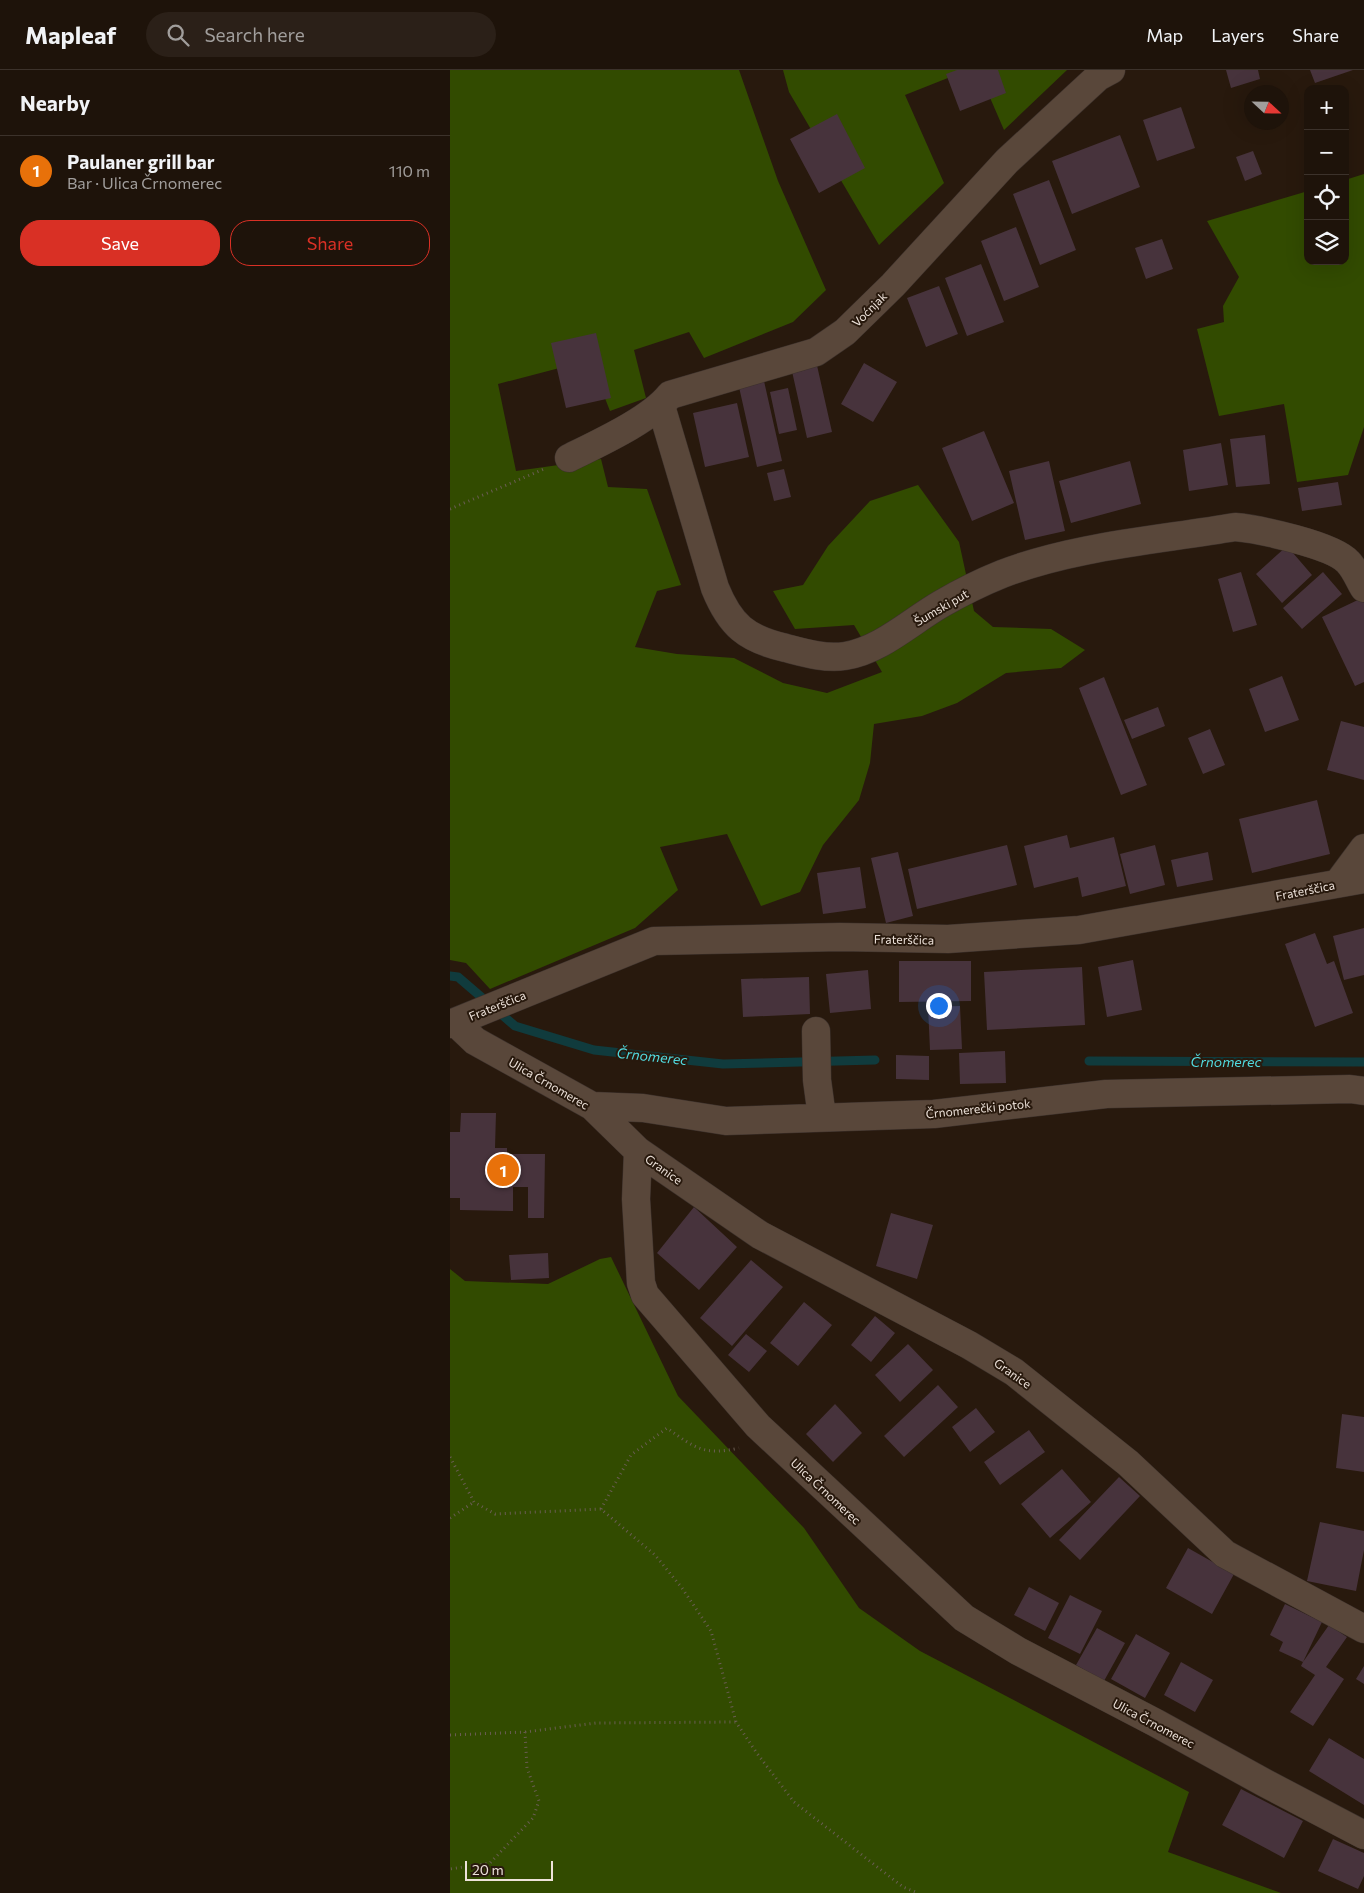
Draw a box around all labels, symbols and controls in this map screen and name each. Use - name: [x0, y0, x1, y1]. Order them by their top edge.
- search box: [146, 12, 496, 57]
- text: Mapleaf: [25, 20, 116, 49]
- icon: search: [164, 21, 192, 49]
- text: Search here: [204, 23, 305, 46]
- text: Map: [1146, 24, 1183, 46]
- text: Layers: [1211, 24, 1264, 46]
- text: Share: [1292, 24, 1339, 46]
- north arrow: [1244, 85, 1289, 130]
- map controls: [1304, 85, 1349, 265]
- button: +: [1304, 85, 1349, 130]
- text: Nearby: [20, 90, 90, 115]
- button: −: [1304, 130, 1349, 175]
- text: Paulaner grill bar: [67, 150, 215, 173]
- text: 1: [32, 161, 40, 180]
- text: 110 m: [389, 161, 430, 180]
- text: Bar · Ulica Črnomerec: [67, 173, 222, 192]
- button: locate: [1304, 175, 1349, 220]
- button: Save: [20, 220, 220, 266]
- button: Share: [230, 220, 430, 266]
- button: layers: [1304, 220, 1349, 265]
- street label: Voćnjak: [849, 288, 890, 329]
- street label: Šumski put: [911, 586, 971, 628]
- street label: Fraterščica: [1274, 877, 1336, 903]
- street label: Fraterščica: [874, 931, 934, 947]
- street label: Fraterščica: [467, 987, 527, 1023]
- your location: [926, 993, 952, 1019]
- water label: Črnomerec: [616, 1044, 688, 1068]
- water label: Črnomerec: [1191, 1053, 1261, 1070]
- street label: Ulica Črnomerec: [506, 1054, 592, 1112]
- street label: Črnomerečki potok: [925, 1095, 1032, 1120]
- pin: 1: [487, 1151, 519, 1189]
- street label: Granice: [643, 1151, 685, 1187]
- street label: Granice: [992, 1355, 1034, 1391]
- street label: Ulica Črnomerec: [788, 1455, 864, 1527]
- street label: Ulica Črnomerec: [1111, 1696, 1197, 1750]
- scale bar: [465, 1858, 552, 1881]
- text: 20 m: [472, 1861, 504, 1878]

